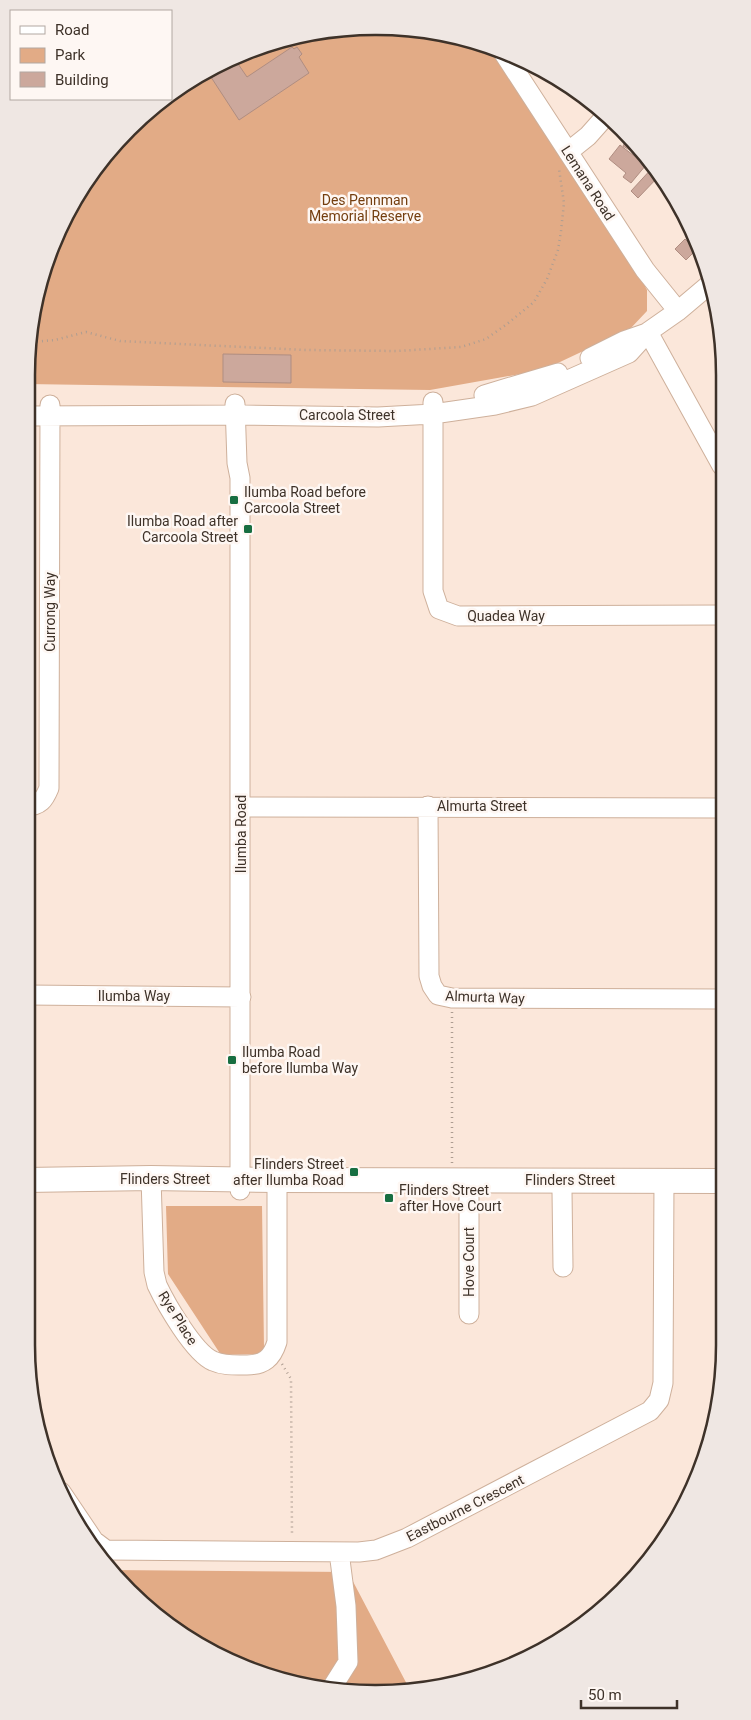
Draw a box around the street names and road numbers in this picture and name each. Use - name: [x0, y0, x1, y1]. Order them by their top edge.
- street label: Lemana Road: [558, 143, 618, 223]
- street label: Carcoola Street: [299, 407, 395, 423]
- street label: Currong Way: [42, 572, 58, 652]
- street label: Quadea Way: [467, 608, 545, 624]
- street label: Ilumba Road: [233, 795, 249, 873]
- street label: Almurta Street: [437, 798, 528, 814]
- street label: Ilumba Way: [98, 988, 171, 1004]
- street label: Almurta Way: [445, 988, 525, 1006]
- street label: Flinders Street: [120, 1171, 210, 1187]
- street label: Flinders Street: [525, 1172, 615, 1188]
- street label: Hove Court: [461, 1227, 477, 1297]
- street label: Rye Place: [155, 1288, 201, 1348]
- street label: Eastbourne Crescent: [404, 1471, 527, 1545]

